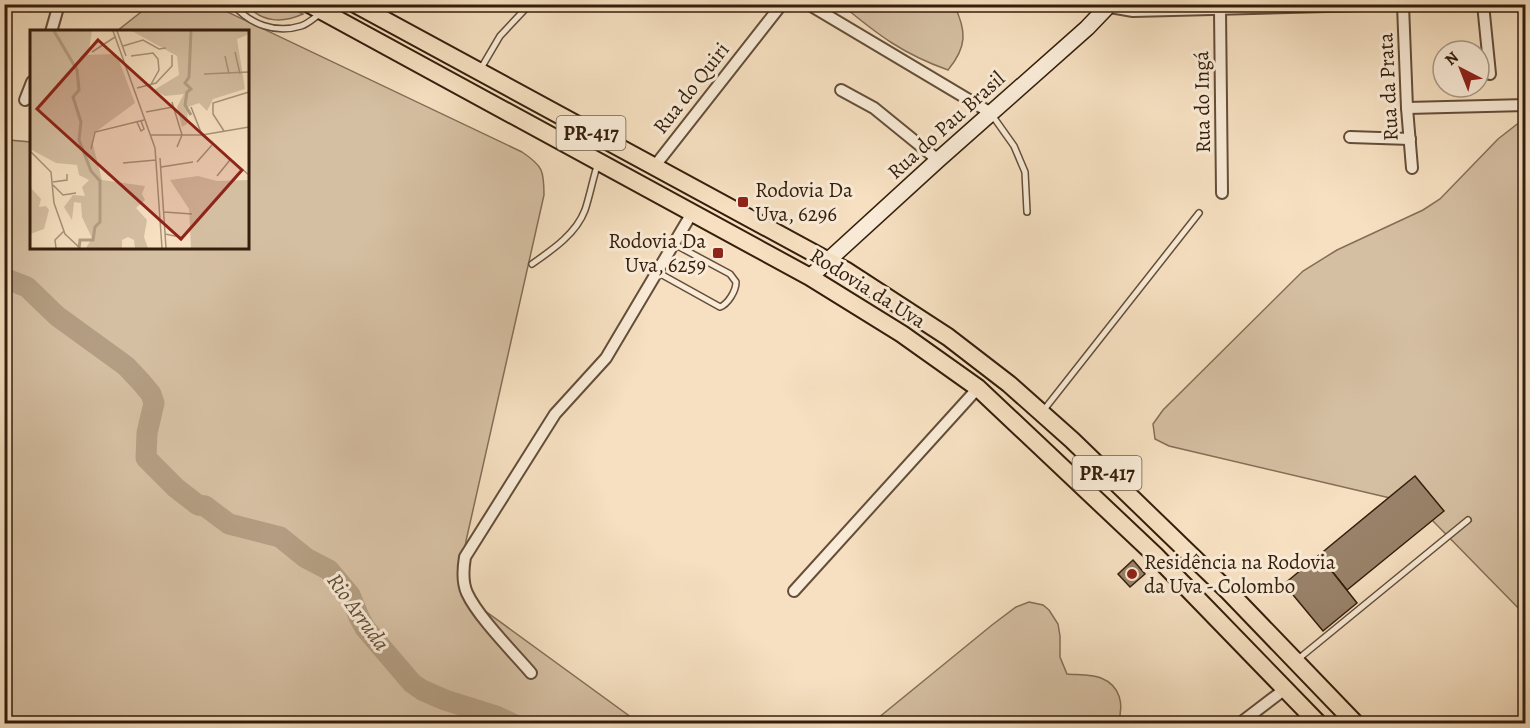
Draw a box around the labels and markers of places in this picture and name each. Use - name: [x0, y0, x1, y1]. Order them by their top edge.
- place label: Rodovia Da Uva, 6296: [755, 176, 853, 228]
- marker: Rodovia Da Uva, 6296: [736, 195, 750, 209]
- place label: Rodovia Da Uva, 6259: [608, 227, 706, 279]
- marker: Rodovia Da Uva, 6259: [711, 246, 725, 260]
- place label: Residência na Rodovia da Uva - Colombo: [1144, 548, 1336, 600]
- marker: Residência na Rodovia da Uva - Colombo: [1125, 567, 1139, 581]

